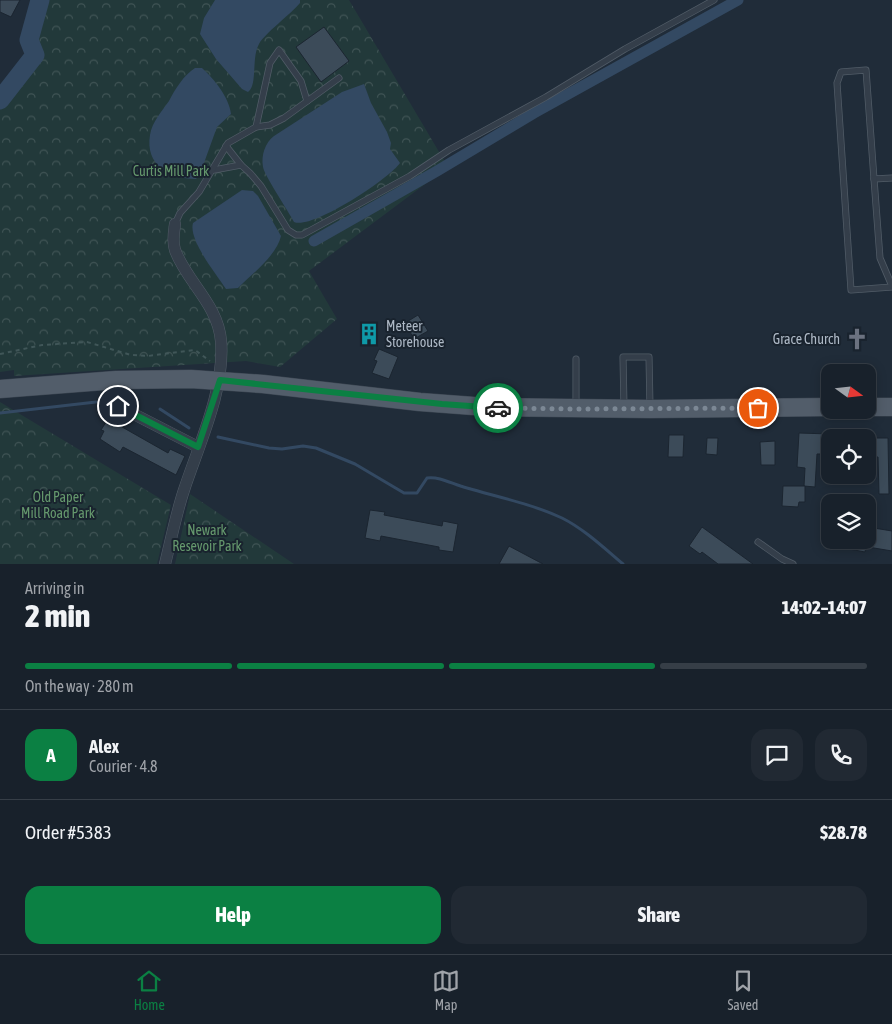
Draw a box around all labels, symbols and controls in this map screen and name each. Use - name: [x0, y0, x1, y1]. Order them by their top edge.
- park label: Curtis Mill Park: [133, 163, 209, 179]
- place label: Meteer Storehouse: [386, 318, 444, 350]
- building icon: Meteer Storehouse: [356, 321, 382, 347]
- church icon: Grace Church: [844, 326, 870, 352]
- place label: Grace Church: [773, 331, 840, 347]
- north arrow: [821, 364, 876, 419]
- map controls: [821, 364, 876, 549]
- courier: [473, 383, 523, 433]
- pin: [97, 385, 139, 427]
- pin: [737, 387, 779, 429]
- icon: home: [104, 392, 132, 420]
- icon: car: [484, 394, 512, 422]
- icon: bag: [744, 394, 772, 422]
- button: locate: [821, 429, 876, 484]
- park label: Old Paper Mill Road Park: [21, 489, 95, 521]
- button: layers: [821, 494, 876, 549]
- park label: Newark Resevoir Park: [172, 522, 242, 554]
- text: Arriving in: [25, 579, 85, 597]
- text: 14:02–14:07: [781, 596, 867, 618]
- text: 2 min: [25, 597, 90, 634]
- text: On the way · 280 m: [25, 677, 134, 695]
- button: chat: [751, 729, 803, 781]
- button: phone: [815, 729, 867, 781]
- text: Alex: [89, 735, 119, 757]
- text: A: [46, 744, 56, 766]
- text: Courier · 4.8: [89, 757, 158, 775]
- text: Order #5383: [25, 821, 112, 843]
- text: $28.78: [820, 821, 867, 843]
- button: Help: [25, 886, 441, 944]
- button: Share: [451, 886, 867, 944]
- tab: Home: [134, 967, 165, 1013]
- tab: Map: [432, 967, 460, 1013]
- tab: Saved: [727, 967, 758, 1013]

